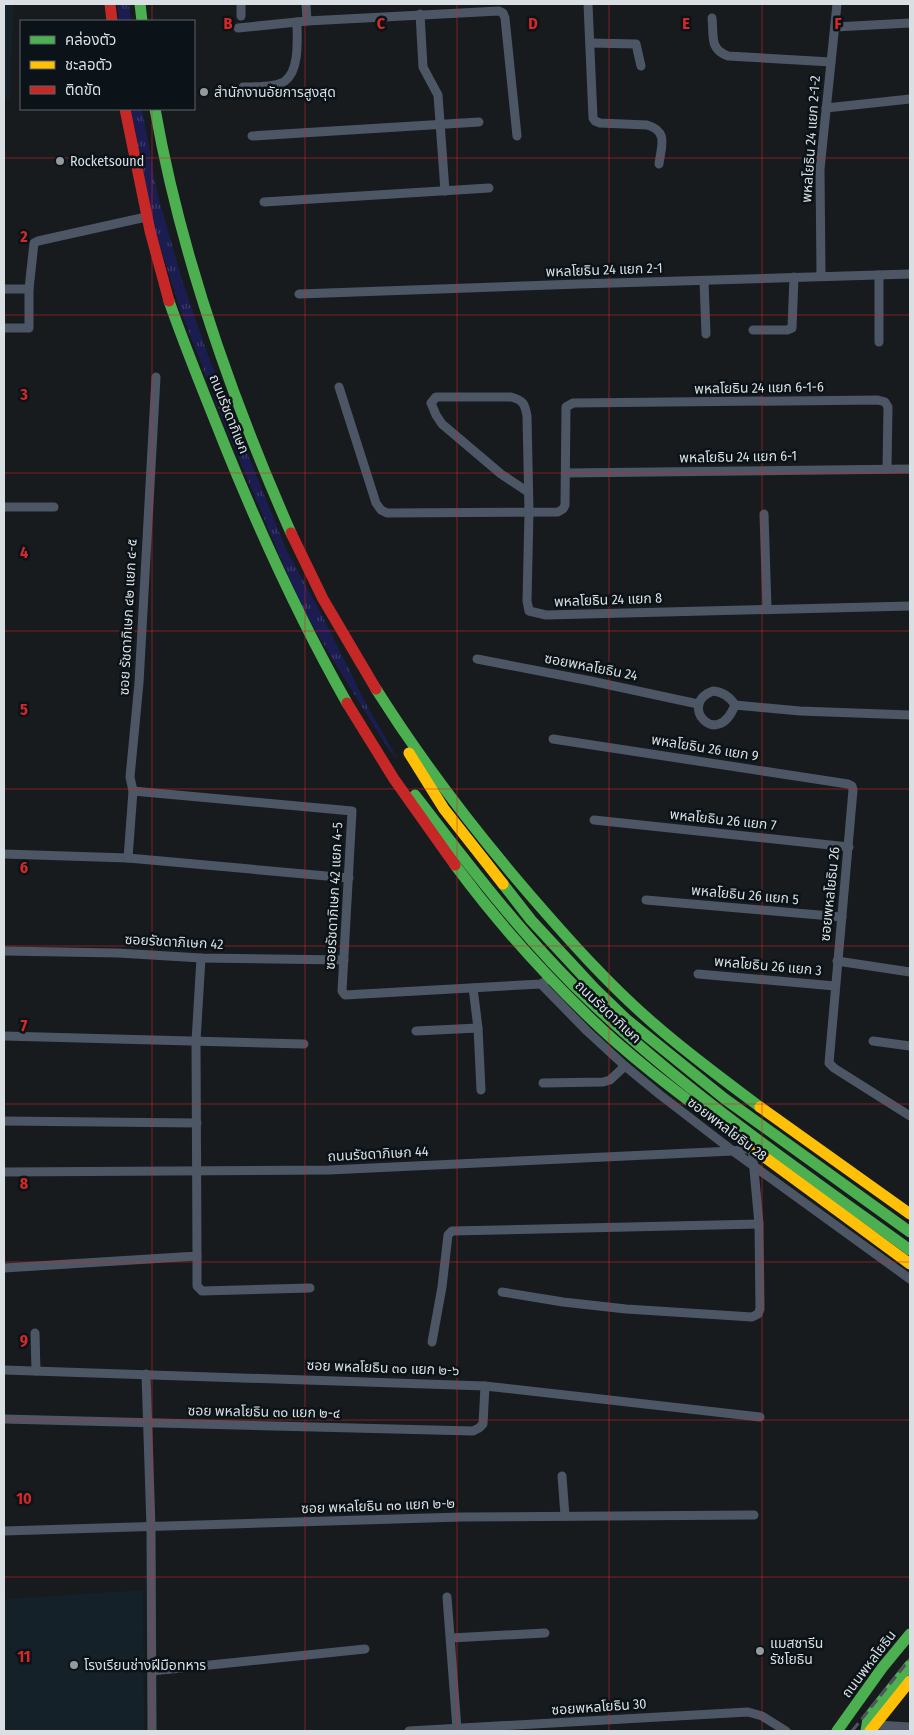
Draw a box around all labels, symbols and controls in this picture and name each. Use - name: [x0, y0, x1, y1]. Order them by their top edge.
- text: B: [224, 14, 233, 33]
- text: C: [377, 14, 386, 33]
- text: D: [528, 14, 538, 33]
- text: E: [682, 14, 690, 33]
- text: F: [834, 14, 842, 33]
- legend: [20, 20, 195, 110]
- text: คล่องตัว: [65, 31, 116, 49]
- text: ชะลอตัว: [65, 56, 112, 74]
- street label: พหลโยธิน 24 แยก 2-1-2: [798, 75, 824, 203]
- text: ติดขัด: [65, 81, 101, 99]
- place label: สำนักงานอัยการสูงสุด: [214, 84, 336, 101]
- marker: สำนักงานอัยการสูงสุด: [198, 86, 210, 98]
- place label: Rocketsound: [70, 153, 144, 170]
- marker: Rocketsound: [54, 155, 66, 167]
- text: 2: [19, 227, 28, 246]
- street label: พหลโยธิน 24 แยก 2-1: [545, 259, 663, 281]
- street label: ถนนรัชดาภิเษก: [205, 372, 253, 456]
- street label: พหลโยธิน 24 แยก 6-1-6: [694, 378, 824, 398]
- text: 3: [19, 385, 28, 404]
- street label: พหลโยธิน 24 แยก 6-1: [679, 447, 797, 467]
- street label: ซอย รัชดาภิเษก ๔๒ แยก ๔-๕: [115, 538, 141, 696]
- text: 4: [20, 543, 28, 562]
- street label: พหลโยธิน 24 แยก 8: [554, 590, 662, 610]
- street label: ซอยพหลโยธิน 24: [543, 650, 639, 684]
- text: 5: [20, 700, 28, 719]
- street label: พหลโยธิน 26 แยก 9: [650, 731, 760, 765]
- street label: พหลโยธิน 26 แยก 7: [669, 806, 778, 834]
- street label: ซอยรัชดาภิเษก 42 แยก 4-5: [322, 822, 346, 970]
- street label: ซอยพหลโยธิน 26: [817, 846, 843, 942]
- text: 6: [20, 858, 28, 877]
- street label: พหลโยธิน 26 แยก 5: [690, 882, 800, 908]
- street label: ซอยรัชดาภิเษก 42: [124, 931, 224, 953]
- street label: พหลโยธิน 26 แยก 3: [714, 953, 822, 979]
- street label: ถนนรัชดาภิเษก: [571, 977, 645, 1047]
- text: 7: [21, 1016, 28, 1035]
- street label: ซอยพหลโยธิน 28: [684, 1094, 770, 1164]
- street label: ถนนรัชดาภิเษก 44: [327, 1143, 429, 1165]
- text: 8: [20, 1174, 29, 1193]
- text: 9: [20, 1331, 28, 1350]
- street label: ซอย พหลโยธิน ๓๐ แยก ๒-๖: [306, 1357, 460, 1379]
- street label: ซอย พหลโยธิน ๓๐ แยก ๒-๔: [187, 1402, 341, 1422]
- text: 10: [16, 1489, 32, 1508]
- street label: ซอย พหลโยธิน ๓๐ แยก ๒-๒: [301, 1495, 455, 1517]
- street label: ถนนพหลโยธิน: [838, 1627, 900, 1701]
- place label: แมสซารีน รัชโยธิน: [770, 1635, 823, 1668]
- marker: แมสซารีน รัชโยธิน: [754, 1645, 766, 1657]
- text: 11: [17, 1647, 31, 1666]
- place label: โรงเรียนช่างฝีมือทหาร: [84, 1657, 206, 1674]
- marker: โรงเรียนช่างฝีมือทหาร: [68, 1659, 80, 1671]
- street label: ซอยพหลโยธิน 30: [551, 1695, 647, 1719]

